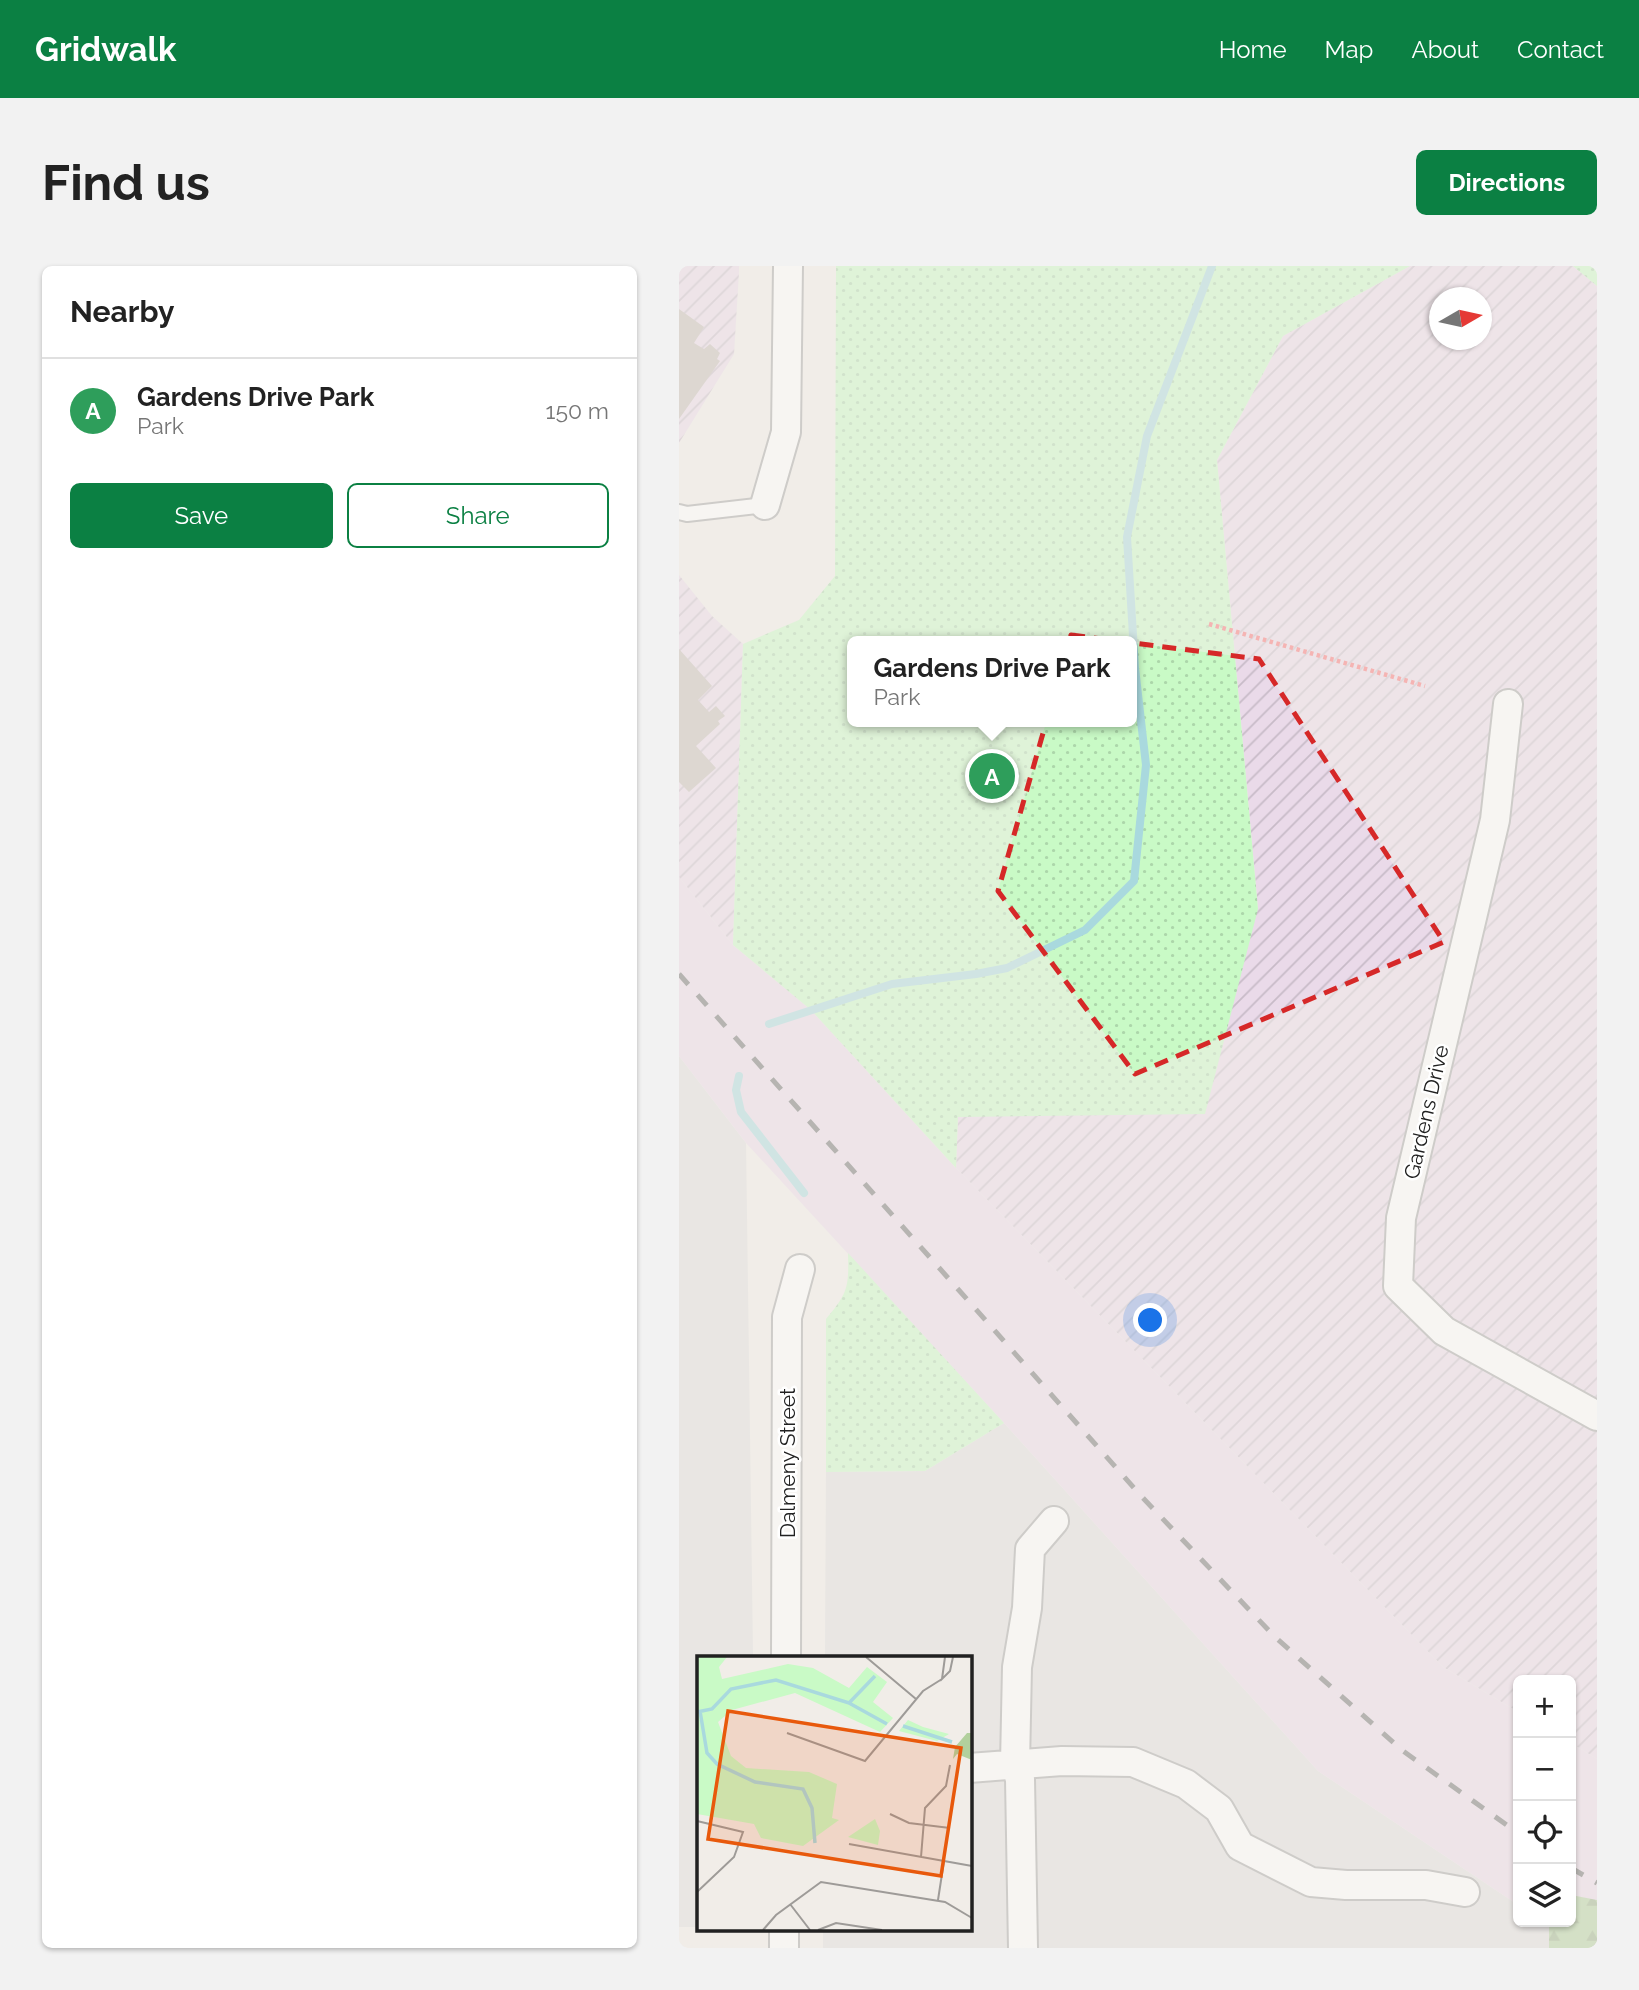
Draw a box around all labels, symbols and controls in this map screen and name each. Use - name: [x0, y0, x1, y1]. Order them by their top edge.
- text: Gridwalk: [35, 30, 176, 69]
- text: Home: [1219, 35, 1287, 64]
- text: Map: [1325, 35, 1373, 64]
- text: About: [1411, 35, 1479, 64]
- text: Contact: [1517, 35, 1604, 64]
- button: Directions: [1416, 150, 1597, 215]
- text: Find us: [42, 154, 210, 211]
- north arrow: [1429, 287, 1492, 350]
- text: Nearby: [70, 294, 174, 329]
- text: Gardens Drive Park: [137, 382, 374, 412]
- text: A: [85, 397, 101, 424]
- text: 150 m: [546, 397, 609, 424]
- text: Park: [137, 412, 184, 439]
- button: Save: [70, 483, 333, 548]
- button: Share: [347, 483, 609, 548]
- popup: [847, 636, 1137, 727]
- text: Gardens Drive Park: [873, 653, 1111, 683]
- text: Park: [873, 683, 920, 710]
- pin: A: [969, 750, 1015, 802]
- street label: Gardens Drive: [1398, 1043, 1454, 1181]
- your location: [1133, 1303, 1167, 1337]
- street label: Dalmeny Street: [775, 1388, 800, 1538]
- inset map: [697, 1656, 971, 1930]
- map controls: [1513, 1675, 1576, 1927]
- button: +: [1513, 1675, 1576, 1738]
- button: −: [1513, 1738, 1576, 1801]
- button: locate: [1513, 1801, 1576, 1864]
- button: layers: [1513, 1864, 1576, 1927]

